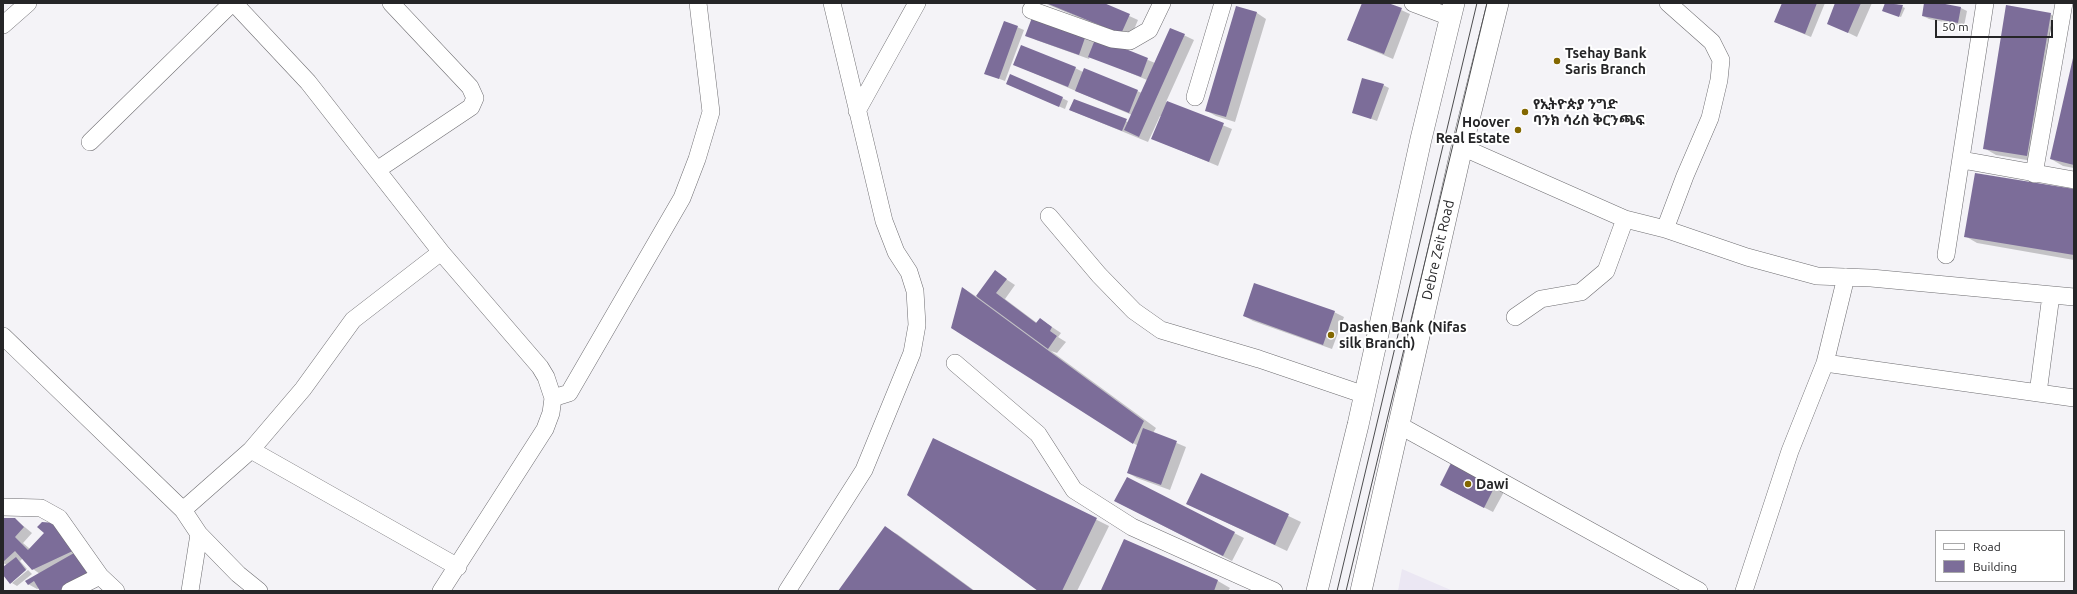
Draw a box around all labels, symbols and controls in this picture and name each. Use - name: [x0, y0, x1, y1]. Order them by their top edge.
- scale bar: [1937, 12, 2055, 38]
- text: 50 m: [1942, 20, 1969, 33]
- place label: Tsehay Bank Saris Branch: [1565, 45, 1647, 78]
- marker: Tsehay Bank Saris Branch: [1552, 56, 1562, 66]
- place label: የኢትዮጵያ ንግድ ባንክ ሳሪስ ቅርንጫፍ: [1533, 96, 1645, 128]
- marker: የኢትዮጵያ ንግድ ባንክ ሳሪስ ቅርንጫፍ: [1520, 107, 1530, 117]
- place label: Hoover Real Estate: [1436, 114, 1510, 146]
- marker: Hoover Real Estate: [1513, 125, 1523, 135]
- street label: Debre Zeit Road: [1418, 198, 1458, 302]
- place label: Dashen Bank (Nifas silk Branch): [1339, 319, 1466, 352]
- marker: Dashen Bank (Nifas silk Branch): [1326, 330, 1336, 340]
- place label: Dawi: [1476, 476, 1509, 492]
- marker: Dawi: [1463, 479, 1473, 489]
- legend: [1935, 530, 2065, 582]
- text: Road: [1973, 540, 2001, 553]
- text: Building: [1973, 560, 2017, 573]

